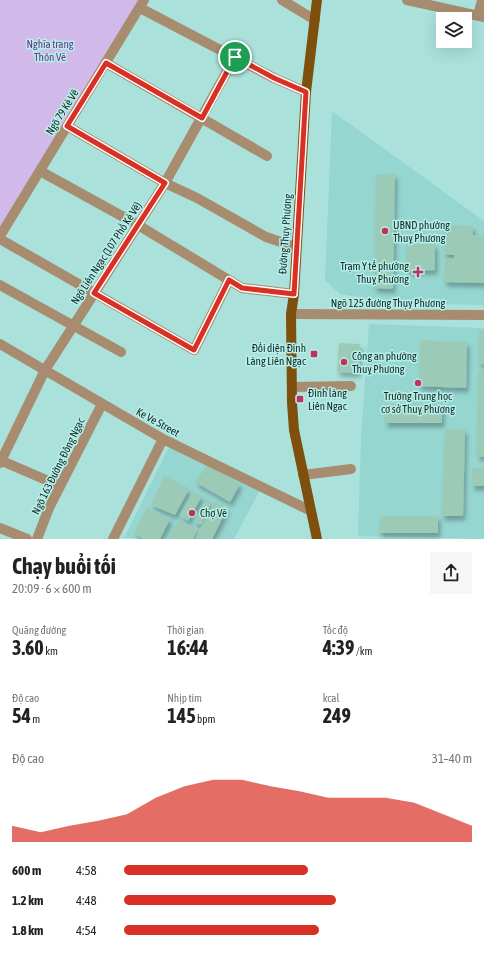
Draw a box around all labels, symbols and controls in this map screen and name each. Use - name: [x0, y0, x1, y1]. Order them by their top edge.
- map controls: [436, 12, 472, 48]
- button: layers: [436, 12, 472, 48]
- park label: Nghĩa trang Thôn Vẽ: [26, 38, 74, 63]
- pin: [218, 40, 252, 74]
- icon: arrive: [224, 46, 246, 68]
- street label: Ngõ 79 Kẻ Vẽ: [43, 87, 81, 137]
- street label: Đường Thụy Phương: [276, 193, 295, 275]
- street label: Ngõ Liên Ngạc (107 Phố Kẻ Vẽ): [68, 199, 145, 307]
- place label: UBND phường Thuỵ Phương: [393, 219, 450, 244]
- marker: UBND phường Thuỵ Phương: [380, 226, 390, 236]
- place label: Trạm Y tế phường Thuỵ Phương: [340, 260, 409, 285]
- marker: Trạm Y tế phường Thuỵ Phương: [412, 266, 424, 278]
- street label: Ngõ 125 đường Thụy Phương: [331, 297, 446, 310]
- place label: Đối diện Đình Làng Liên Ngạc: [246, 342, 307, 368]
- marker: Đối diện Đình Làng Liên Ngạc: [309, 349, 319, 359]
- place label: Công an phường Thuỵ Phương: [352, 350, 417, 375]
- marker: Công an phường Thuỵ Phương: [339, 357, 349, 367]
- marker: Trường Trung học cơ sở Thuỵ Phương: [413, 378, 423, 388]
- place label: Đình làng Liên Ngạc: [308, 387, 348, 413]
- place label: Trường Trung học cơ sở Thuỵ Phương: [381, 390, 455, 415]
- marker: Đình làng Liên Ngạc: [295, 394, 305, 404]
- street label: Ke Ve Street: [134, 405, 182, 439]
- street label: Ngõ 163 Đường Đông Ngạc: [29, 415, 88, 517]
- place label: Chợ Vẽ: [200, 507, 227, 520]
- marker: Chợ Vẽ: [187, 508, 197, 518]
- button: share: [430, 552, 472, 594]
- text: Chạy buổi tối: [12, 553, 116, 579]
- text: 20:09 · 6 × 600 m: [12, 581, 92, 596]
- text: Quãng đường: [12, 624, 66, 636]
- text: Thời gian: [167, 624, 204, 636]
- text: Tốc độ: [323, 624, 348, 636]
- text: 3.60: [12, 636, 44, 659]
- text: 16:44: [167, 636, 209, 659]
- text: 4:39: [323, 636, 354, 659]
- text: km: [44, 645, 58, 657]
- text: /km: [354, 645, 372, 657]
- text: Độ cao: [12, 692, 39, 704]
- text: Nhịp tim: [167, 692, 202, 704]
- text: kcal: [323, 692, 339, 704]
- text: 54: [12, 704, 31, 727]
- text: 145: [167, 704, 196, 727]
- text: 249: [323, 704, 351, 727]
- text: m: [31, 713, 40, 725]
- text: bpm: [196, 713, 215, 725]
- text: Độ cao: [12, 751, 44, 766]
- text: 31–40 m: [432, 751, 472, 766]
- text: 600 m: [12, 863, 41, 878]
- text: 4:58: [76, 863, 97, 878]
- text: 1.2 km: [12, 893, 43, 908]
- text: 4:48: [76, 893, 97, 908]
- text: 1.8 km: [12, 923, 43, 938]
- text: 4:54: [76, 923, 97, 938]

